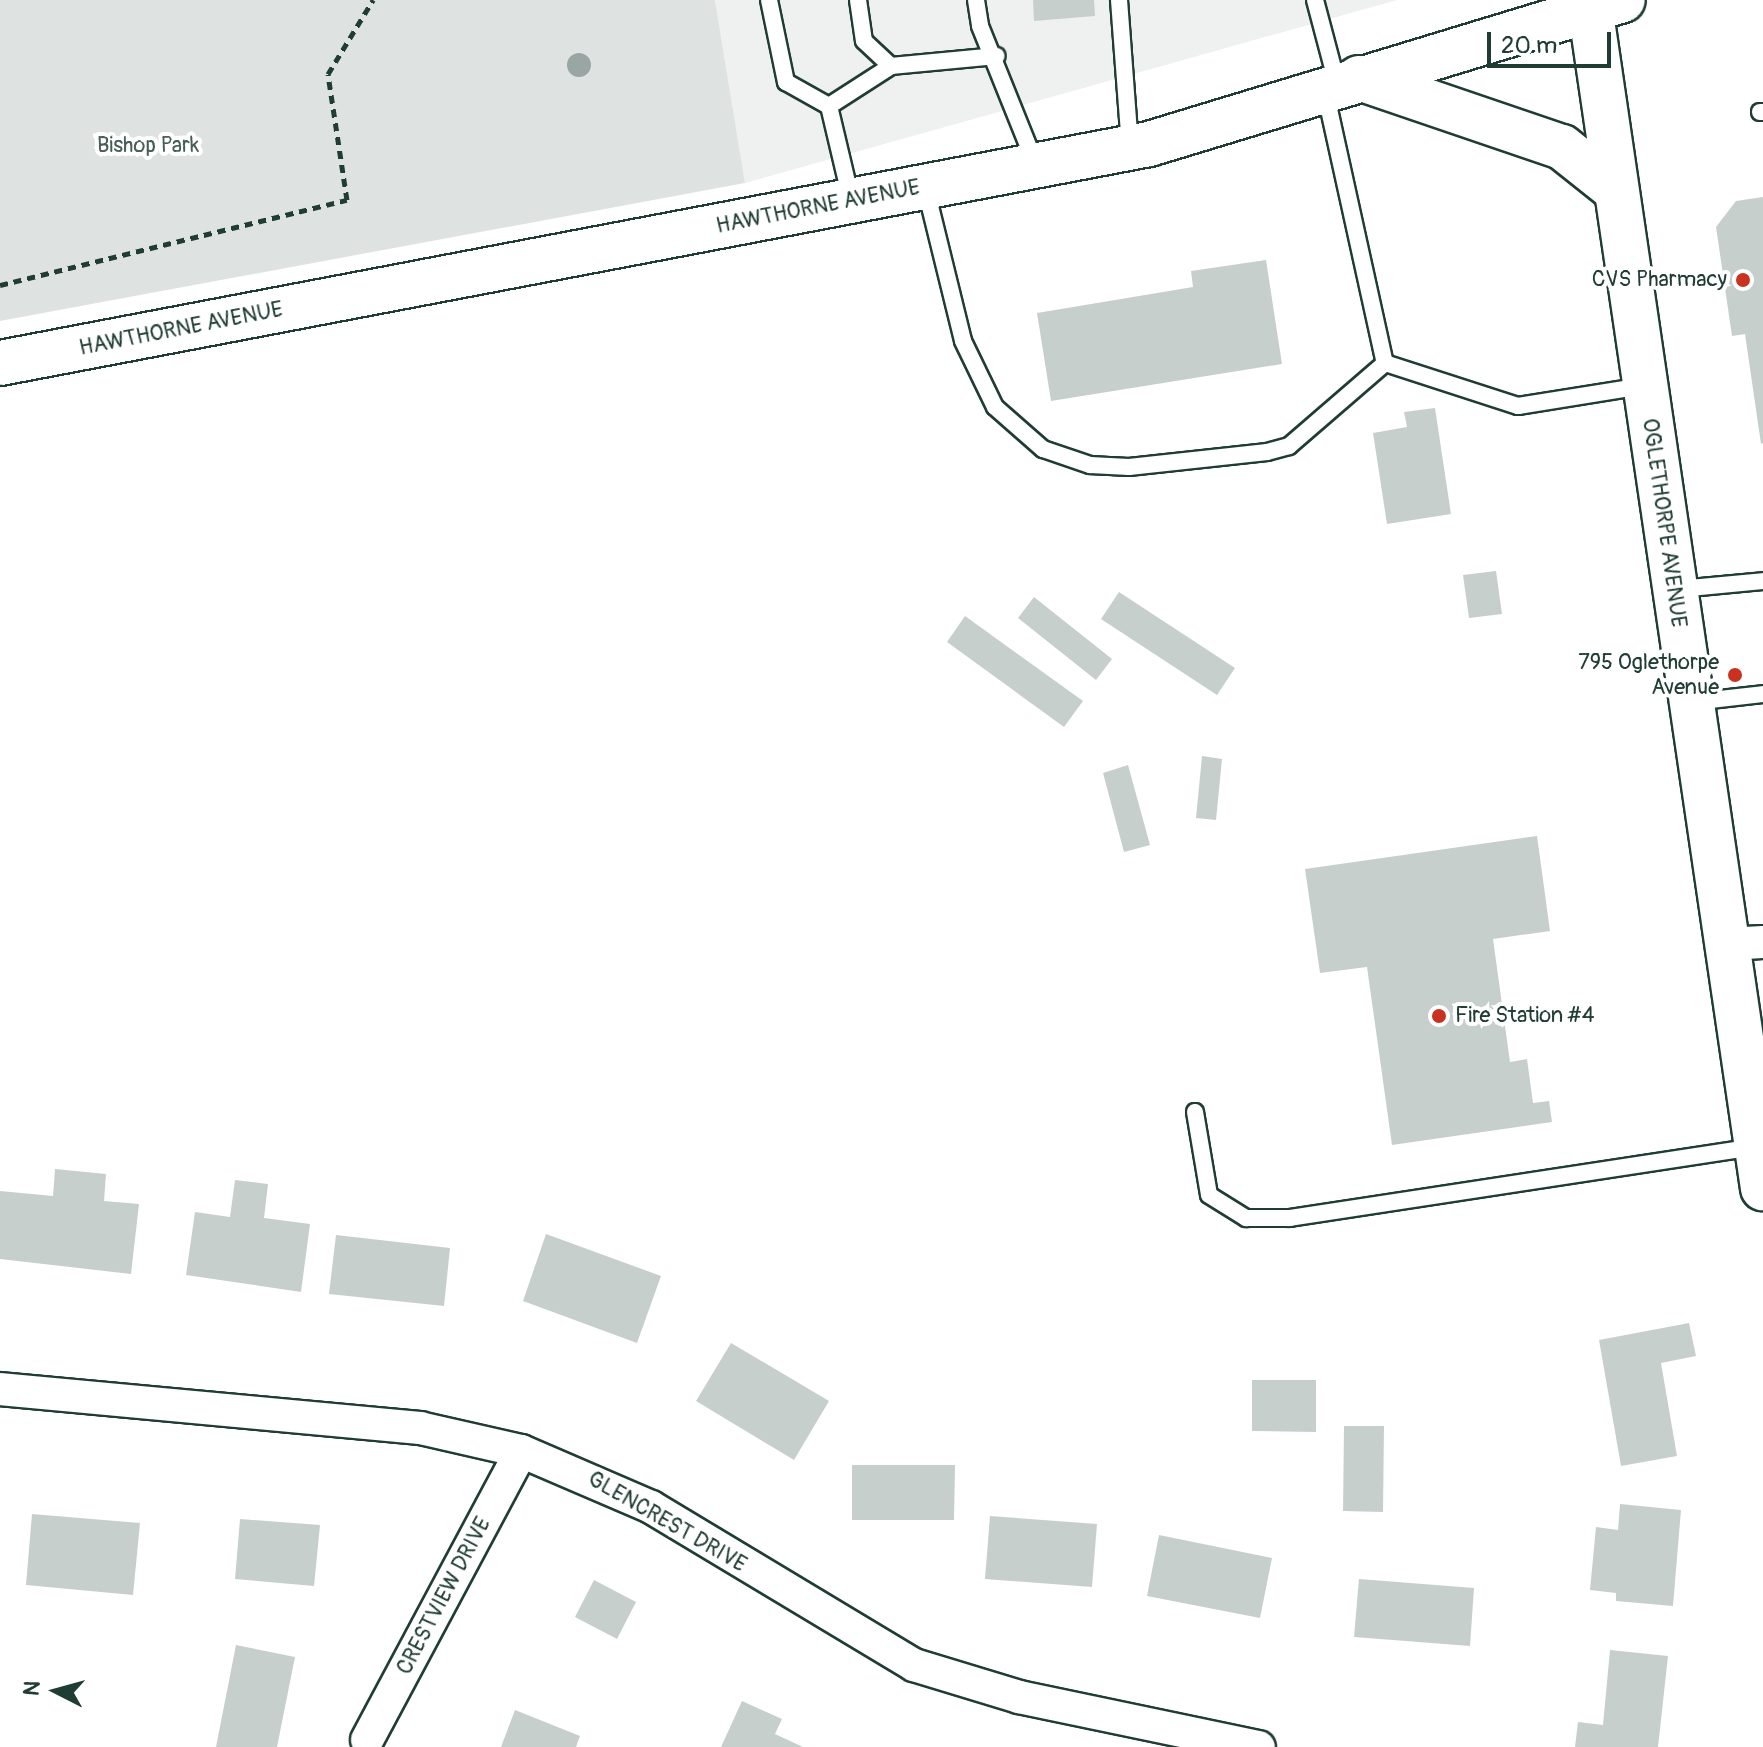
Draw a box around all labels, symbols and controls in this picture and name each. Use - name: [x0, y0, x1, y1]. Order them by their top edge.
- scale bar: [1491, 16, 1615, 66]
- text: 20 m: [1501, 31, 1557, 60]
- park label: Bishop Park: [97, 133, 199, 159]
- street label: HAWTHORNE AVENUE: [714, 174, 922, 240]
- place label: CVS Pharmacy: [1592, 267, 1727, 293]
- marker: CVS Pharmacy: [1734, 271, 1752, 289]
- street label: HAWTHORNE AVENUE: [77, 296, 285, 362]
- street label: OGLETHORPE AVENUE: [1636, 417, 1692, 629]
- place label: 795 Oglethorpe Avenue: [1578, 649, 1719, 700]
- marker: 795 Oglethorpe Avenue: [1726, 666, 1744, 684]
- place label: Fire Station #4: [1455, 1003, 1595, 1029]
- marker: Fire Station #4: [1430, 1007, 1448, 1025]
- street label: GLENCREST DRIVE: [583, 1466, 751, 1578]
- street label: CRESTVIEW DRIVE: [391, 1513, 497, 1679]
- north arrow: [16, 1651, 96, 1731]
- text: N: [17, 1680, 47, 1697]

